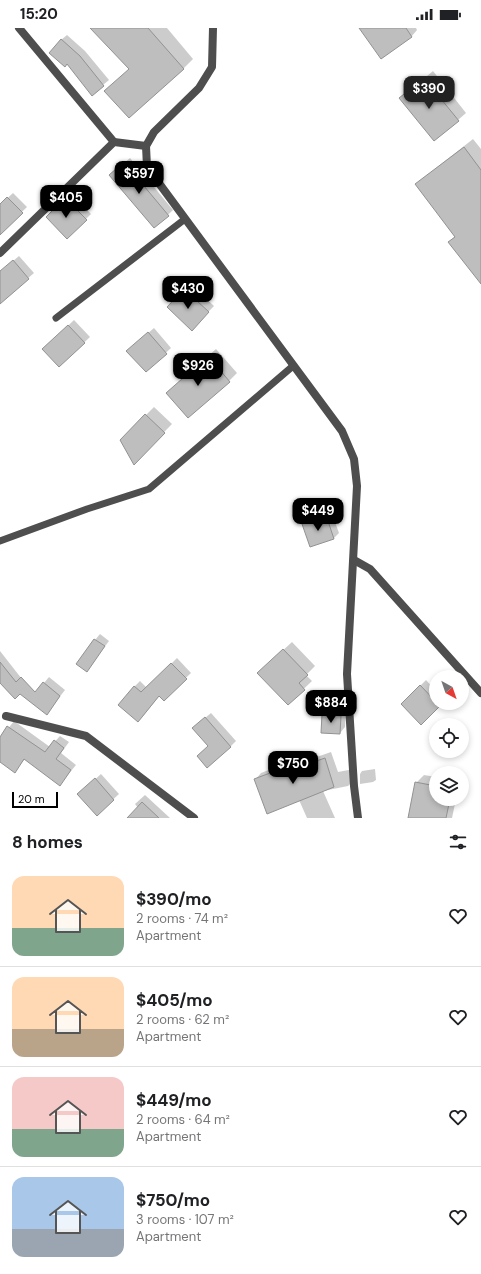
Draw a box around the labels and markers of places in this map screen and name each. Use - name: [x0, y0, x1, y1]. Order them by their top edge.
- pin: $390: [405, 76, 453, 110]
- pin: $597: [115, 161, 163, 195]
- pin: $405: [42, 185, 90, 219]
- pin: $430: [164, 276, 212, 310]
- pin: $926: [174, 353, 222, 387]
- pin: $449: [294, 498, 342, 532]
- pin: $884: [307, 690, 355, 724]
- pin: $750: [269, 751, 317, 785]

